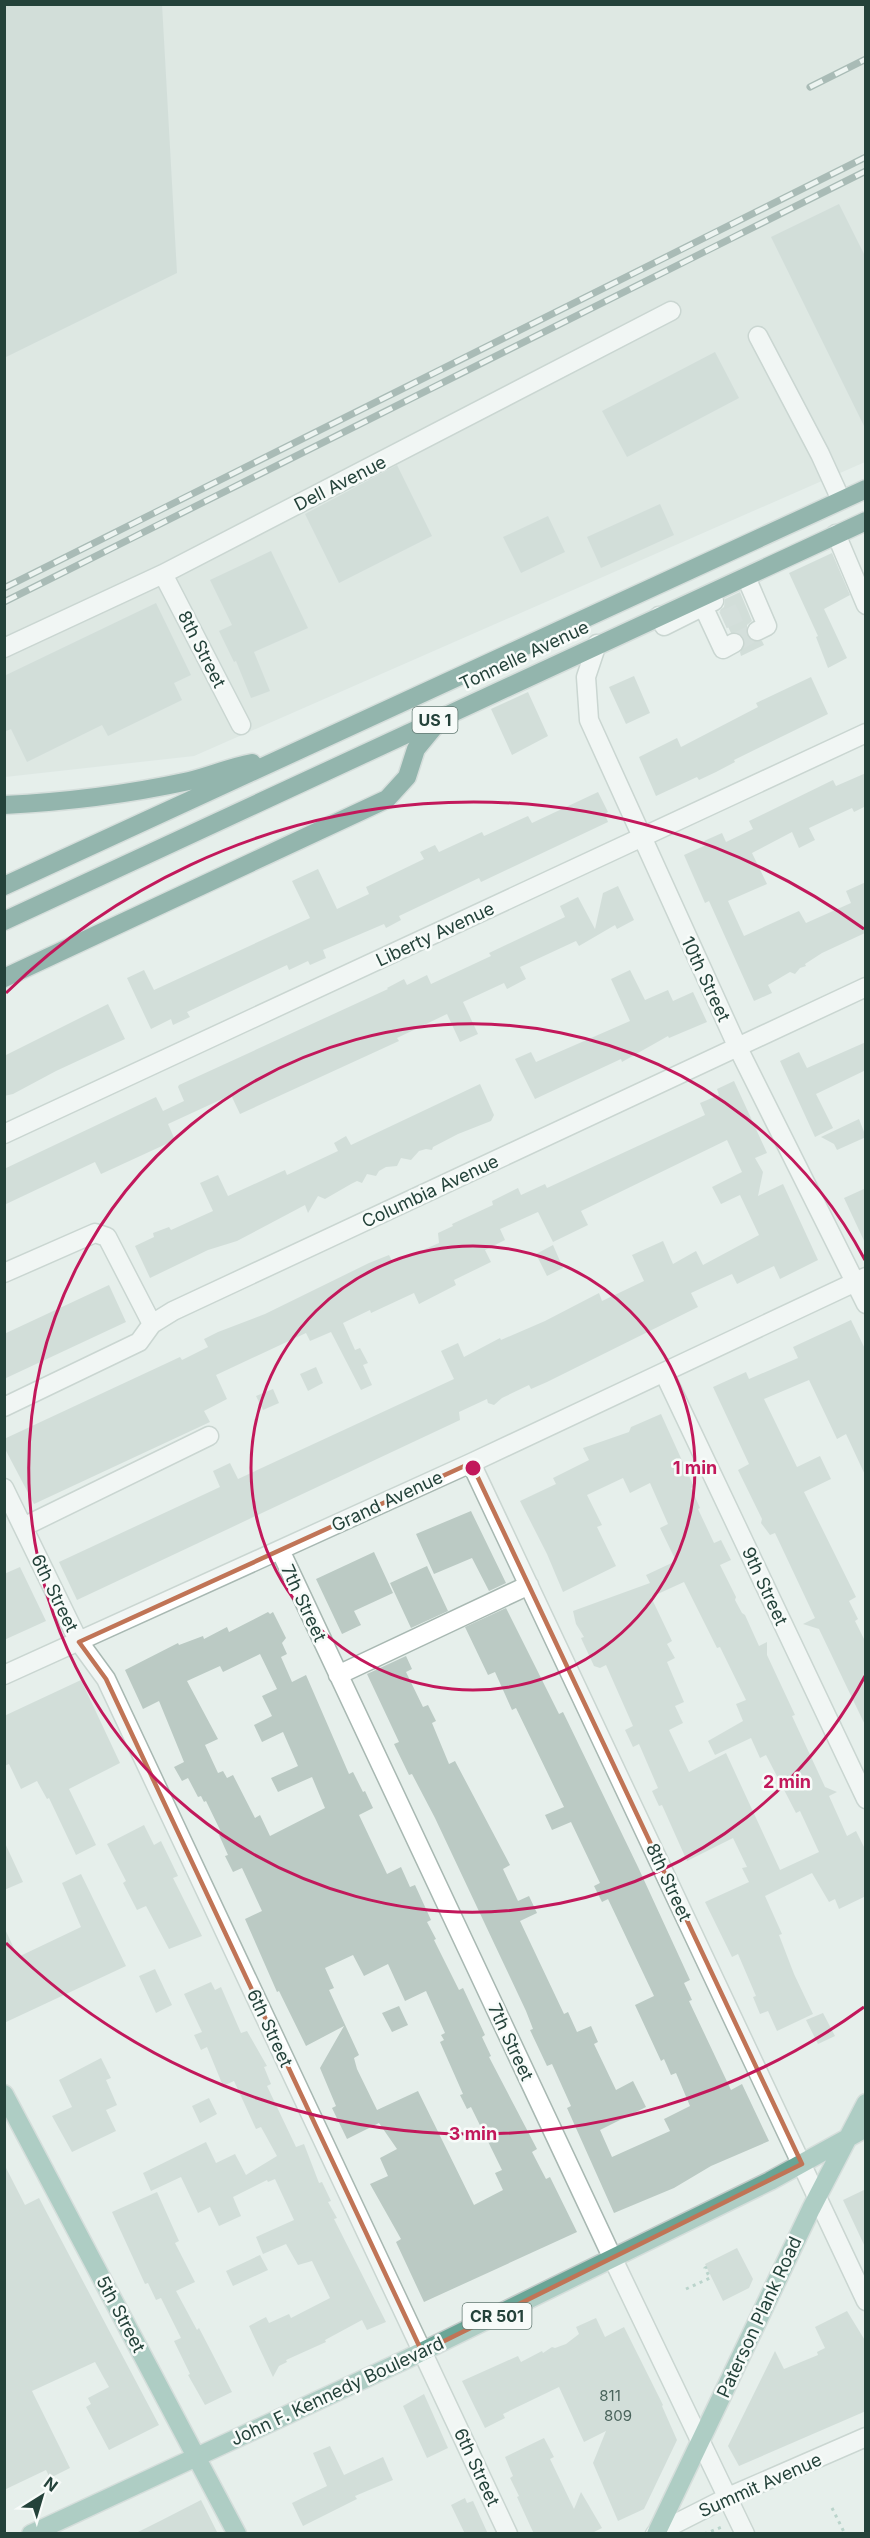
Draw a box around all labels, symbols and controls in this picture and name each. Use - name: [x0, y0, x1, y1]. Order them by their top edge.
- street label: Dell Avenue: [290, 451, 390, 515]
- street label: 8th Street: [174, 607, 230, 691]
- street label: Tonnelle Avenue: [456, 616, 592, 694]
- road number: US 1: [412, 707, 458, 733]
- street label: Liberty Avenue: [373, 897, 497, 971]
- street label: 10th Street: [677, 933, 735, 1025]
- street label: Columbia Avenue: [358, 1150, 502, 1232]
- text: 1 min: [673, 1457, 717, 1478]
- centre of rings: [463, 1458, 483, 1478]
- street label: Grand Avenue: [328, 1466, 446, 1536]
- street label: 9th Street: [738, 1544, 792, 1629]
- street label: 6th Street: [27, 1551, 83, 1635]
- street label: 7th Street: [277, 1561, 331, 1645]
- text: 2 min: [763, 1771, 811, 1792]
- street label: 8th Street: [642, 1840, 696, 1924]
- street label: 6th Street: [243, 1986, 297, 2070]
- street label: 7th Street: [484, 2000, 538, 2084]
- text: 3 min: [449, 2123, 497, 2144]
- street label: Paterson Plank Road: [712, 2233, 806, 2401]
- street label: 5th Street: [92, 2272, 150, 2356]
- road number: CR 501: [462, 2303, 532, 2329]
- street label: John F. Kennedy Boulevard: [227, 2332, 447, 2450]
- house number: 811: [599, 2386, 621, 2405]
- house number: 809: [604, 2406, 632, 2425]
- street label: 6th Street: [450, 2425, 504, 2509]
- street label: Summit Avenue: [695, 2449, 825, 2521]
- north arrow: [12, 2466, 72, 2526]
- text: N: [40, 2472, 62, 2496]

